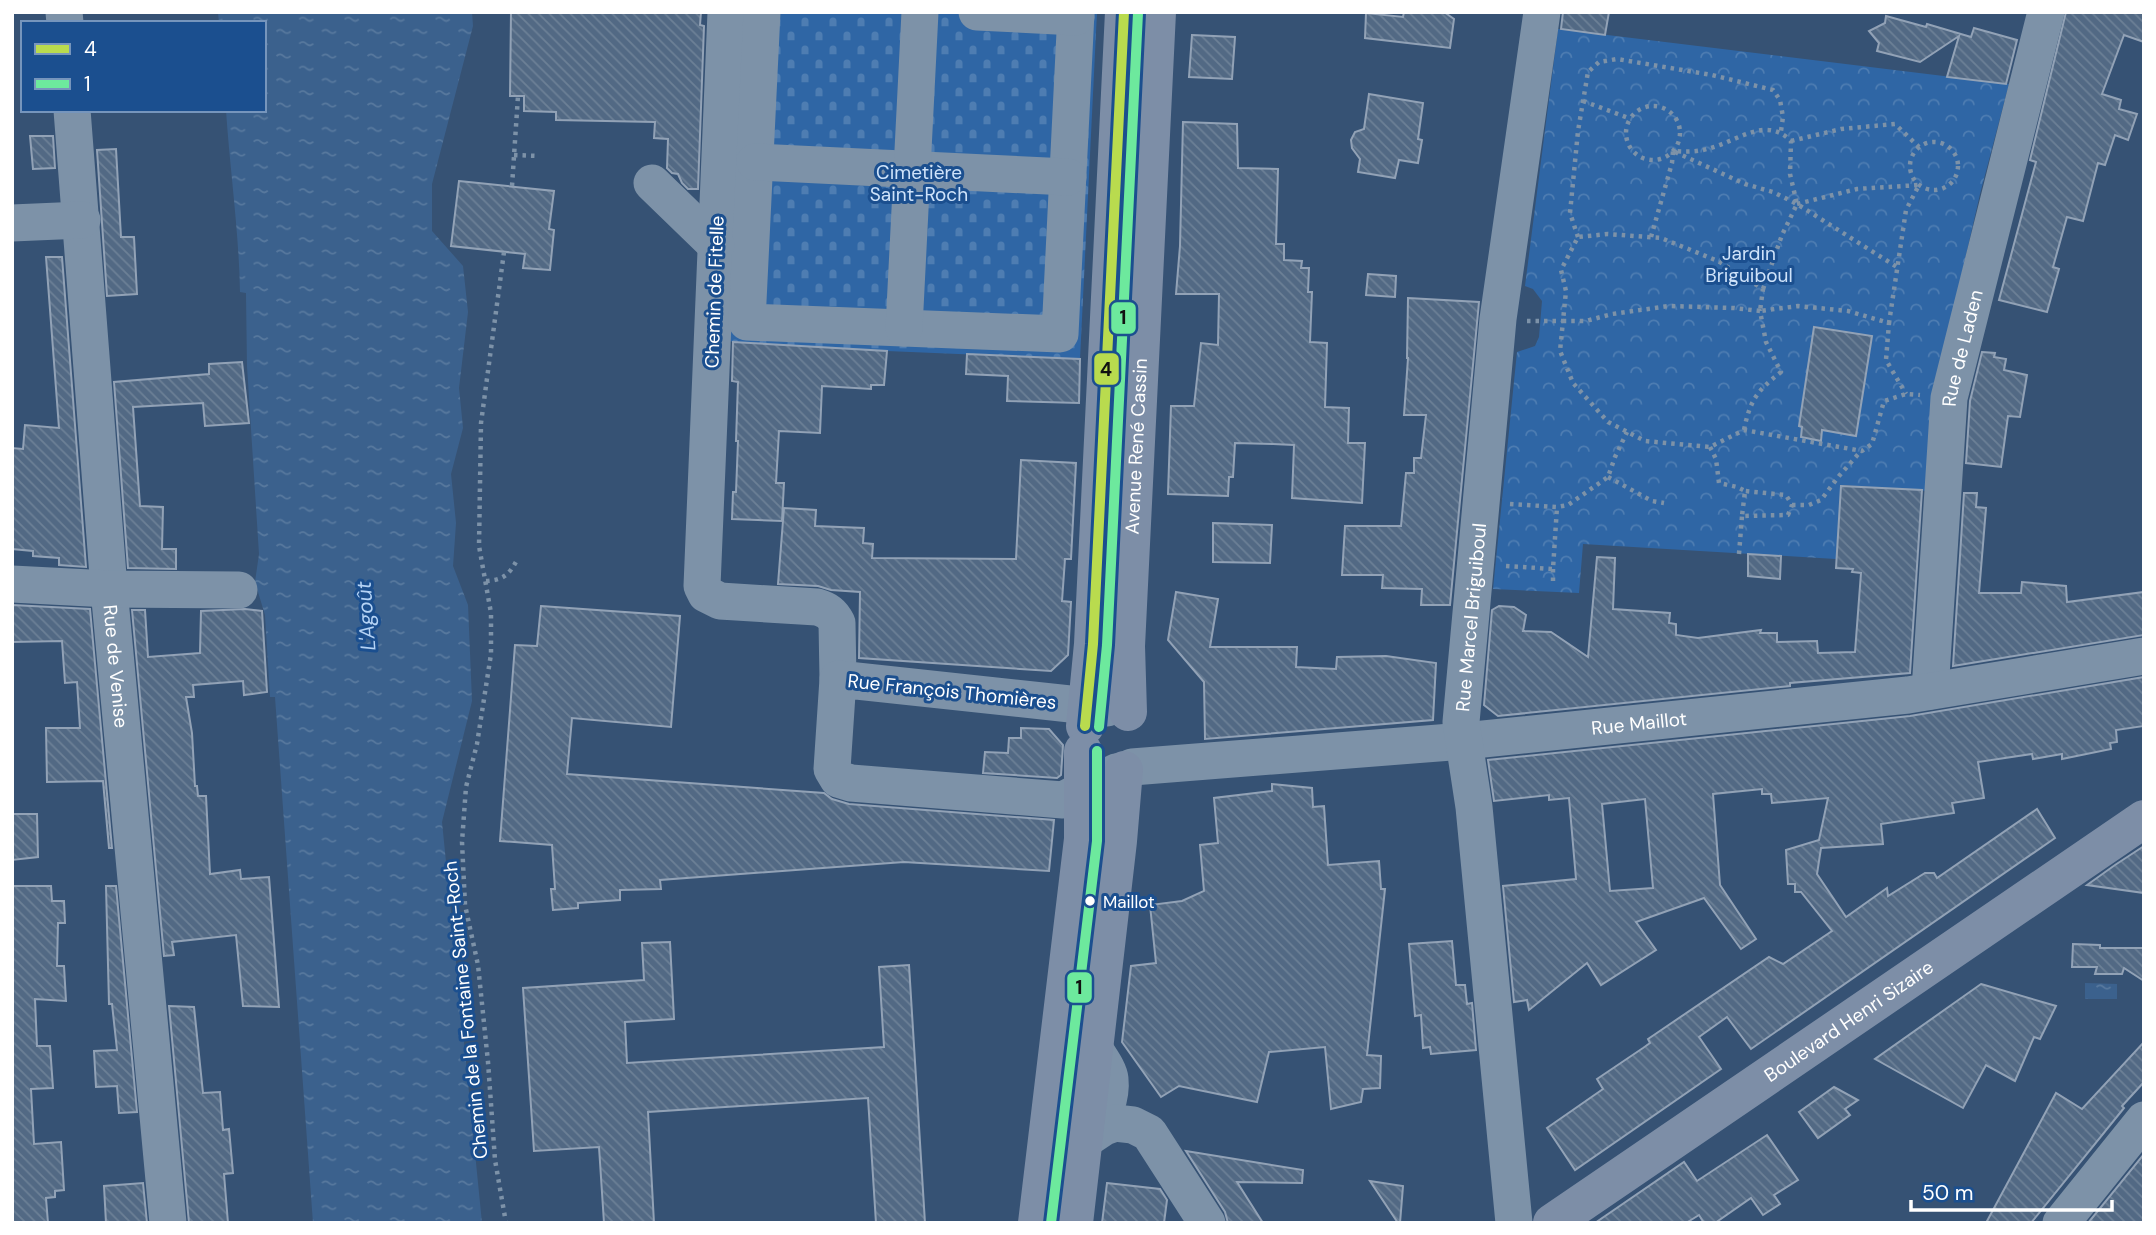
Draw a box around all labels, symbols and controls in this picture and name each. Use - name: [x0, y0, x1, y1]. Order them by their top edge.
- legend: [21, 21, 266, 112]
- text: 4: [84, 35, 97, 63]
- text: 1: [84, 70, 91, 98]
- park label: Cimetière Saint-Roch: [870, 160, 968, 207]
- street label: Chemin de Fitelle: [699, 215, 730, 369]
- park label: Jardin Briguiboul: [1705, 241, 1793, 288]
- street label: Rue de Laden: [1936, 287, 1989, 407]
- line badge: 1: [1110, 301, 1137, 335]
- text: 1: [1120, 305, 1126, 330]
- line badge: 4: [1093, 352, 1120, 386]
- text: 4: [1100, 357, 1112, 382]
- street label: Avenue René Cassin: [1119, 358, 1153, 535]
- street label: Rue Marcel Briguiboul: [1450, 522, 1492, 713]
- water label: L'Agoût: [350, 580, 382, 652]
- street label: Rue de Venise: [98, 603, 134, 729]
- street label: Rue François Thomières: [846, 668, 1058, 715]
- street label: Rue Maillot: [1590, 706, 1688, 741]
- street label: Chemin de la Fontaine Saint-Roch: [437, 860, 494, 1160]
- place label: Maillot: [1103, 891, 1155, 913]
- marker: Maillot: [1083, 894, 1097, 908]
- street label: Boulevard Henri Sizaire: [1759, 954, 1938, 1088]
- line badge: 1: [1066, 971, 1093, 1004]
- text: 1: [1076, 975, 1082, 1000]
- scale bar: [1911, 1168, 2112, 1212]
- text: 50 m: [1922, 1179, 1973, 1207]

